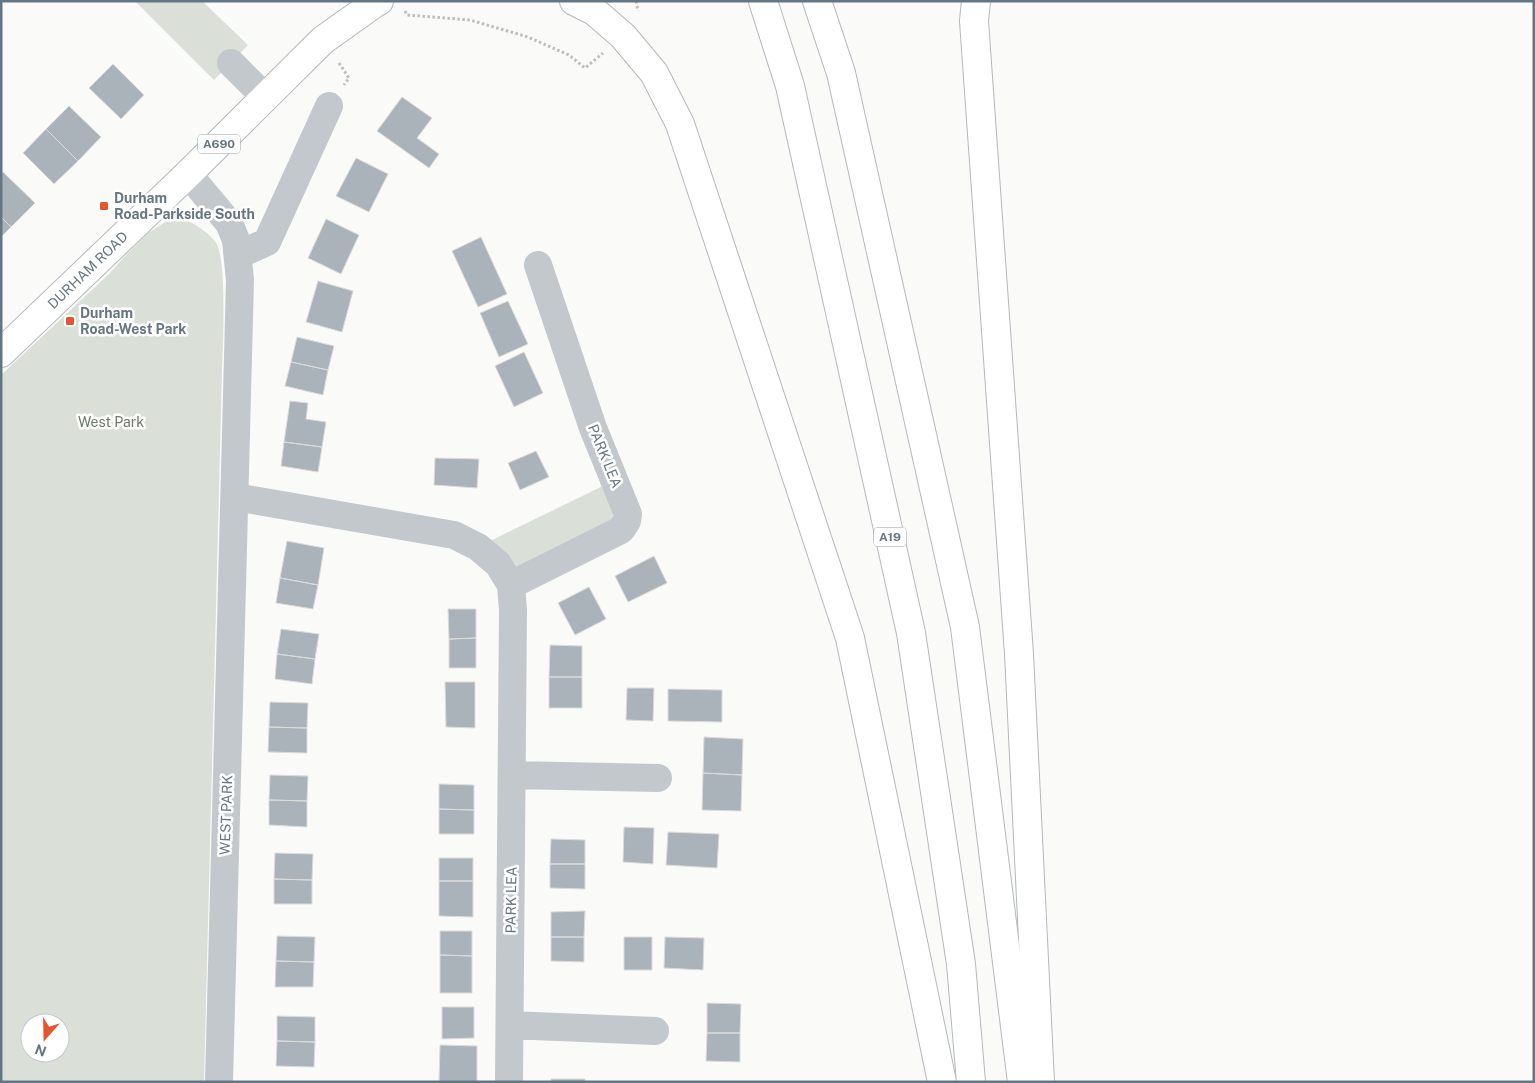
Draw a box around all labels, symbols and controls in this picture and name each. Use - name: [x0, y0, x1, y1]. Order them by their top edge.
- road number: A690: [198, 134, 240, 154]
- place label: Durham Road-Parkside South: [114, 190, 255, 222]
- marker: Durham Road-Parkside South: [98, 200, 110, 212]
- street label: DURHAM ROAD: [44, 228, 131, 312]
- place label: Durham Road-West Park: [80, 305, 186, 337]
- marker: Durham Road-West Park: [64, 315, 76, 327]
- park label: West Park: [78, 414, 144, 430]
- street label: PARK LEA: [585, 422, 625, 490]
- road number: A19: [874, 528, 906, 546]
- street label: WEST PARK: [217, 774, 235, 855]
- street label: PARK LEA: [502, 866, 520, 934]
- north arrow: [20, 1013, 70, 1063]
- text: N: [33, 1041, 48, 1060]

